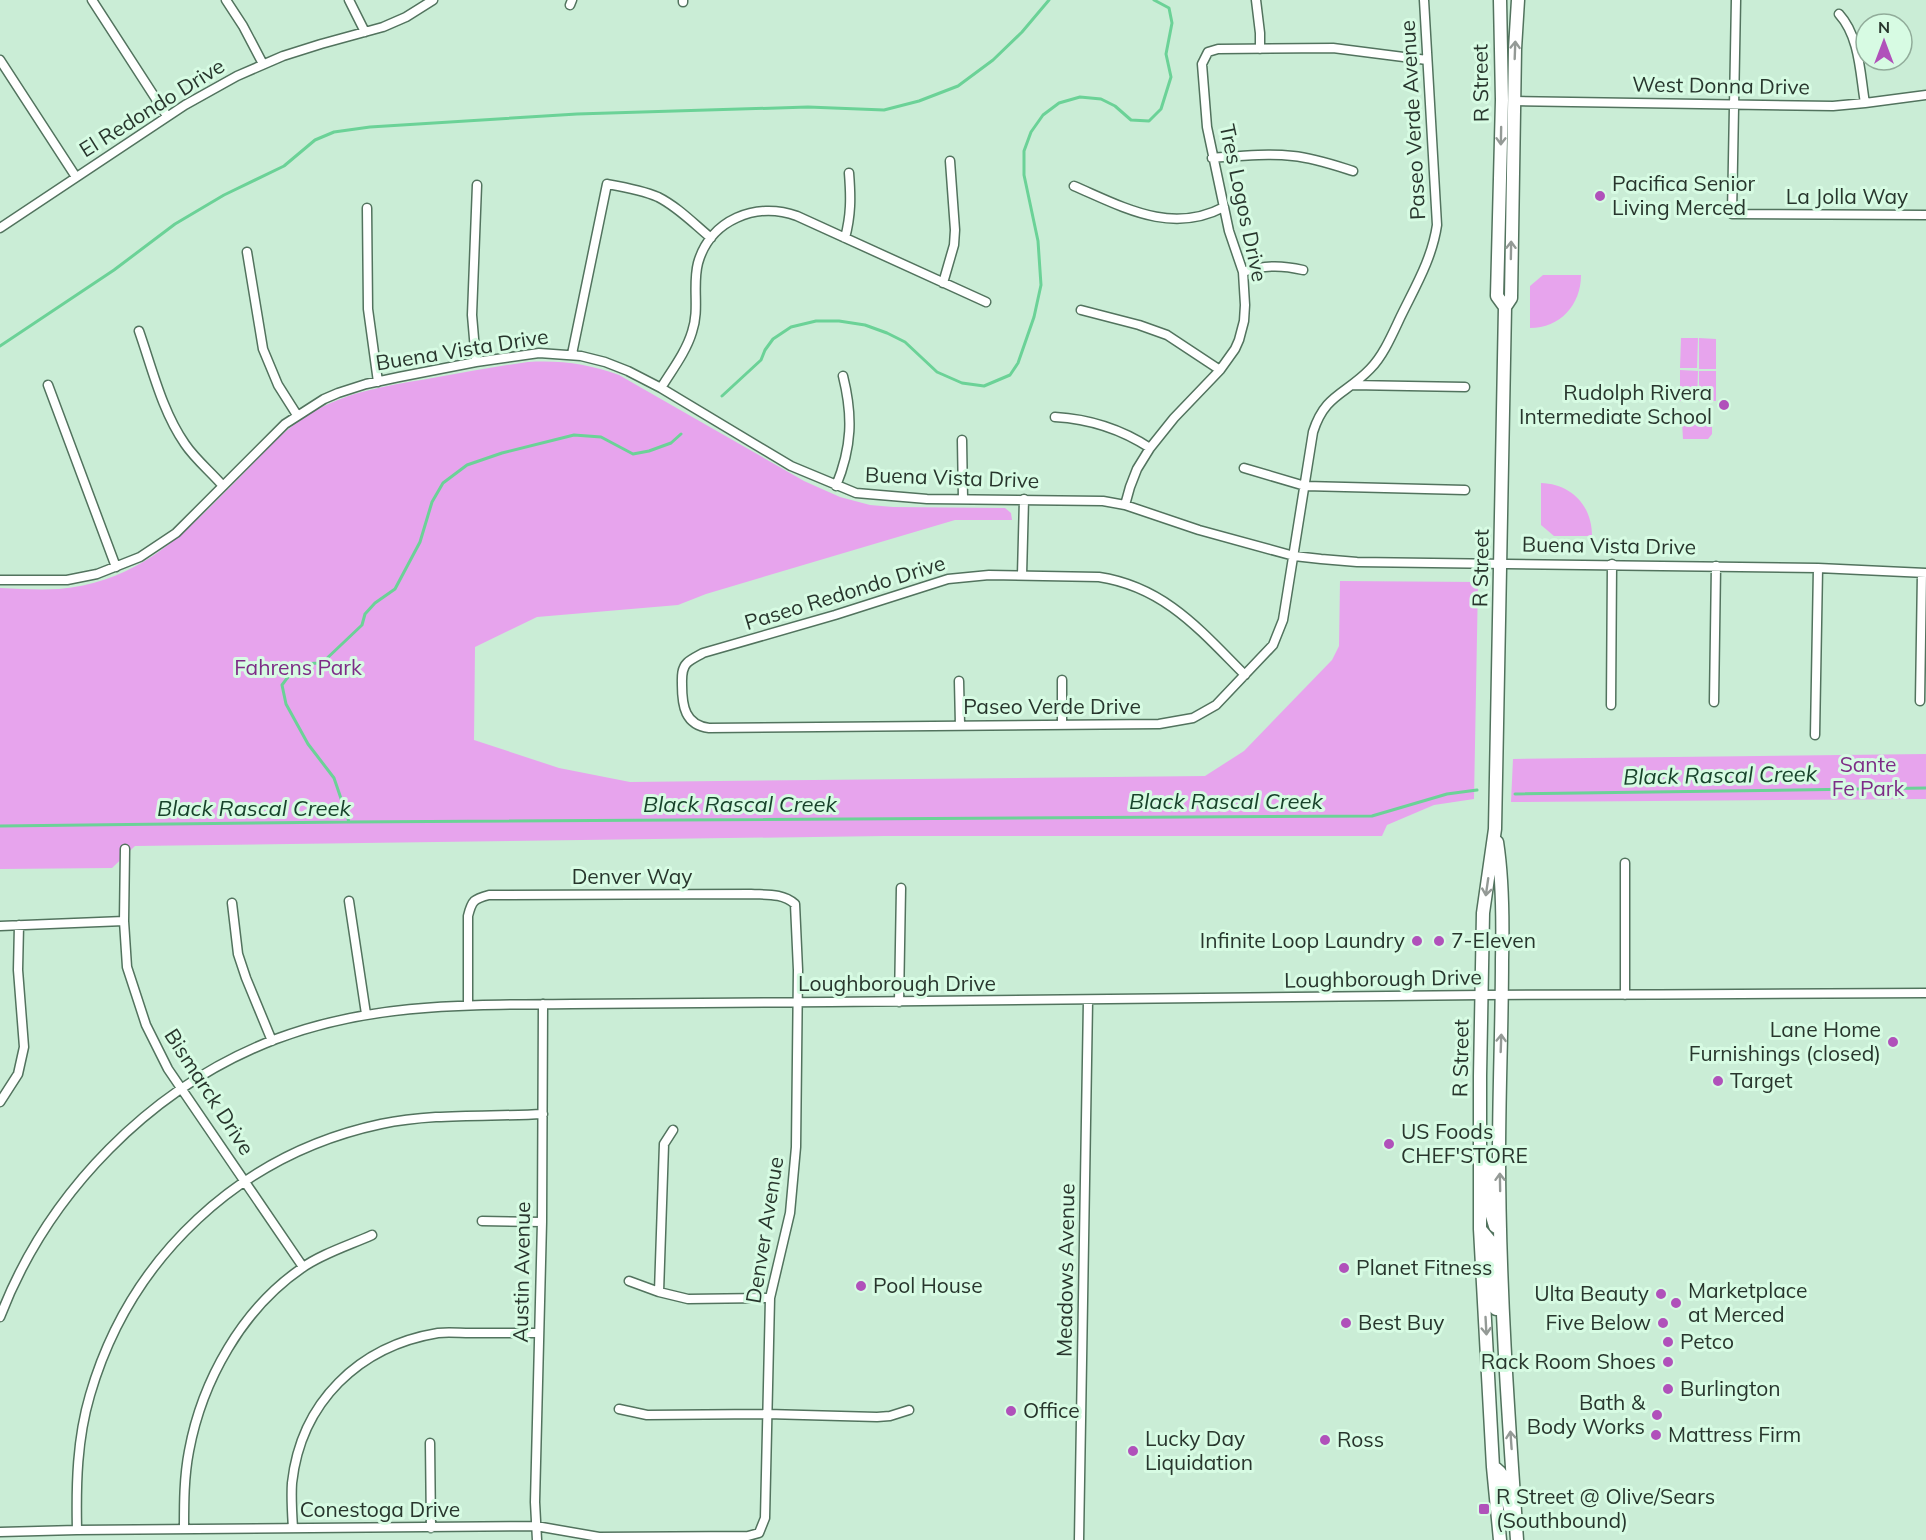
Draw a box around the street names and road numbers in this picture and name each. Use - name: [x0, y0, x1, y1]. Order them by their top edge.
- street label: Paseo Verde Avenue: [1394, 19, 1430, 221]
- street label: R Street: [1466, 44, 1494, 122]
- street label: El Redondo Drive: [74, 52, 229, 162]
- street label: West Donna Drive: [1632, 70, 1810, 100]
- street label: Tres Logos Drive: [1215, 122, 1273, 284]
- street label: La Jolla Way: [1786, 183, 1908, 209]
- street label: Buena Vista Drive: [374, 323, 550, 375]
- street label: Buena Vista Drive: [864, 461, 1040, 493]
- street label: R Street: [1466, 529, 1494, 607]
- street label: Buena Vista Drive: [1522, 530, 1696, 560]
- street label: Paseo Redondo Drive: [741, 549, 948, 635]
- street label: Paseo Verde Drive: [963, 693, 1141, 719]
- street label: Denver Way: [572, 863, 692, 889]
- street label: Loughborough Drive: [1284, 963, 1482, 993]
- street label: Loughborough Drive: [798, 970, 996, 996]
- street label: R Street: [1446, 1019, 1474, 1097]
- street label: Bismarck Drive: [159, 1023, 260, 1160]
- street label: Denver Avenue: [740, 1155, 788, 1305]
- street label: Meadows Avenue: [1050, 1183, 1080, 1357]
- street label: Austin Avenue: [507, 1201, 535, 1343]
- street label: Conestoga Drive: [300, 1496, 460, 1522]

